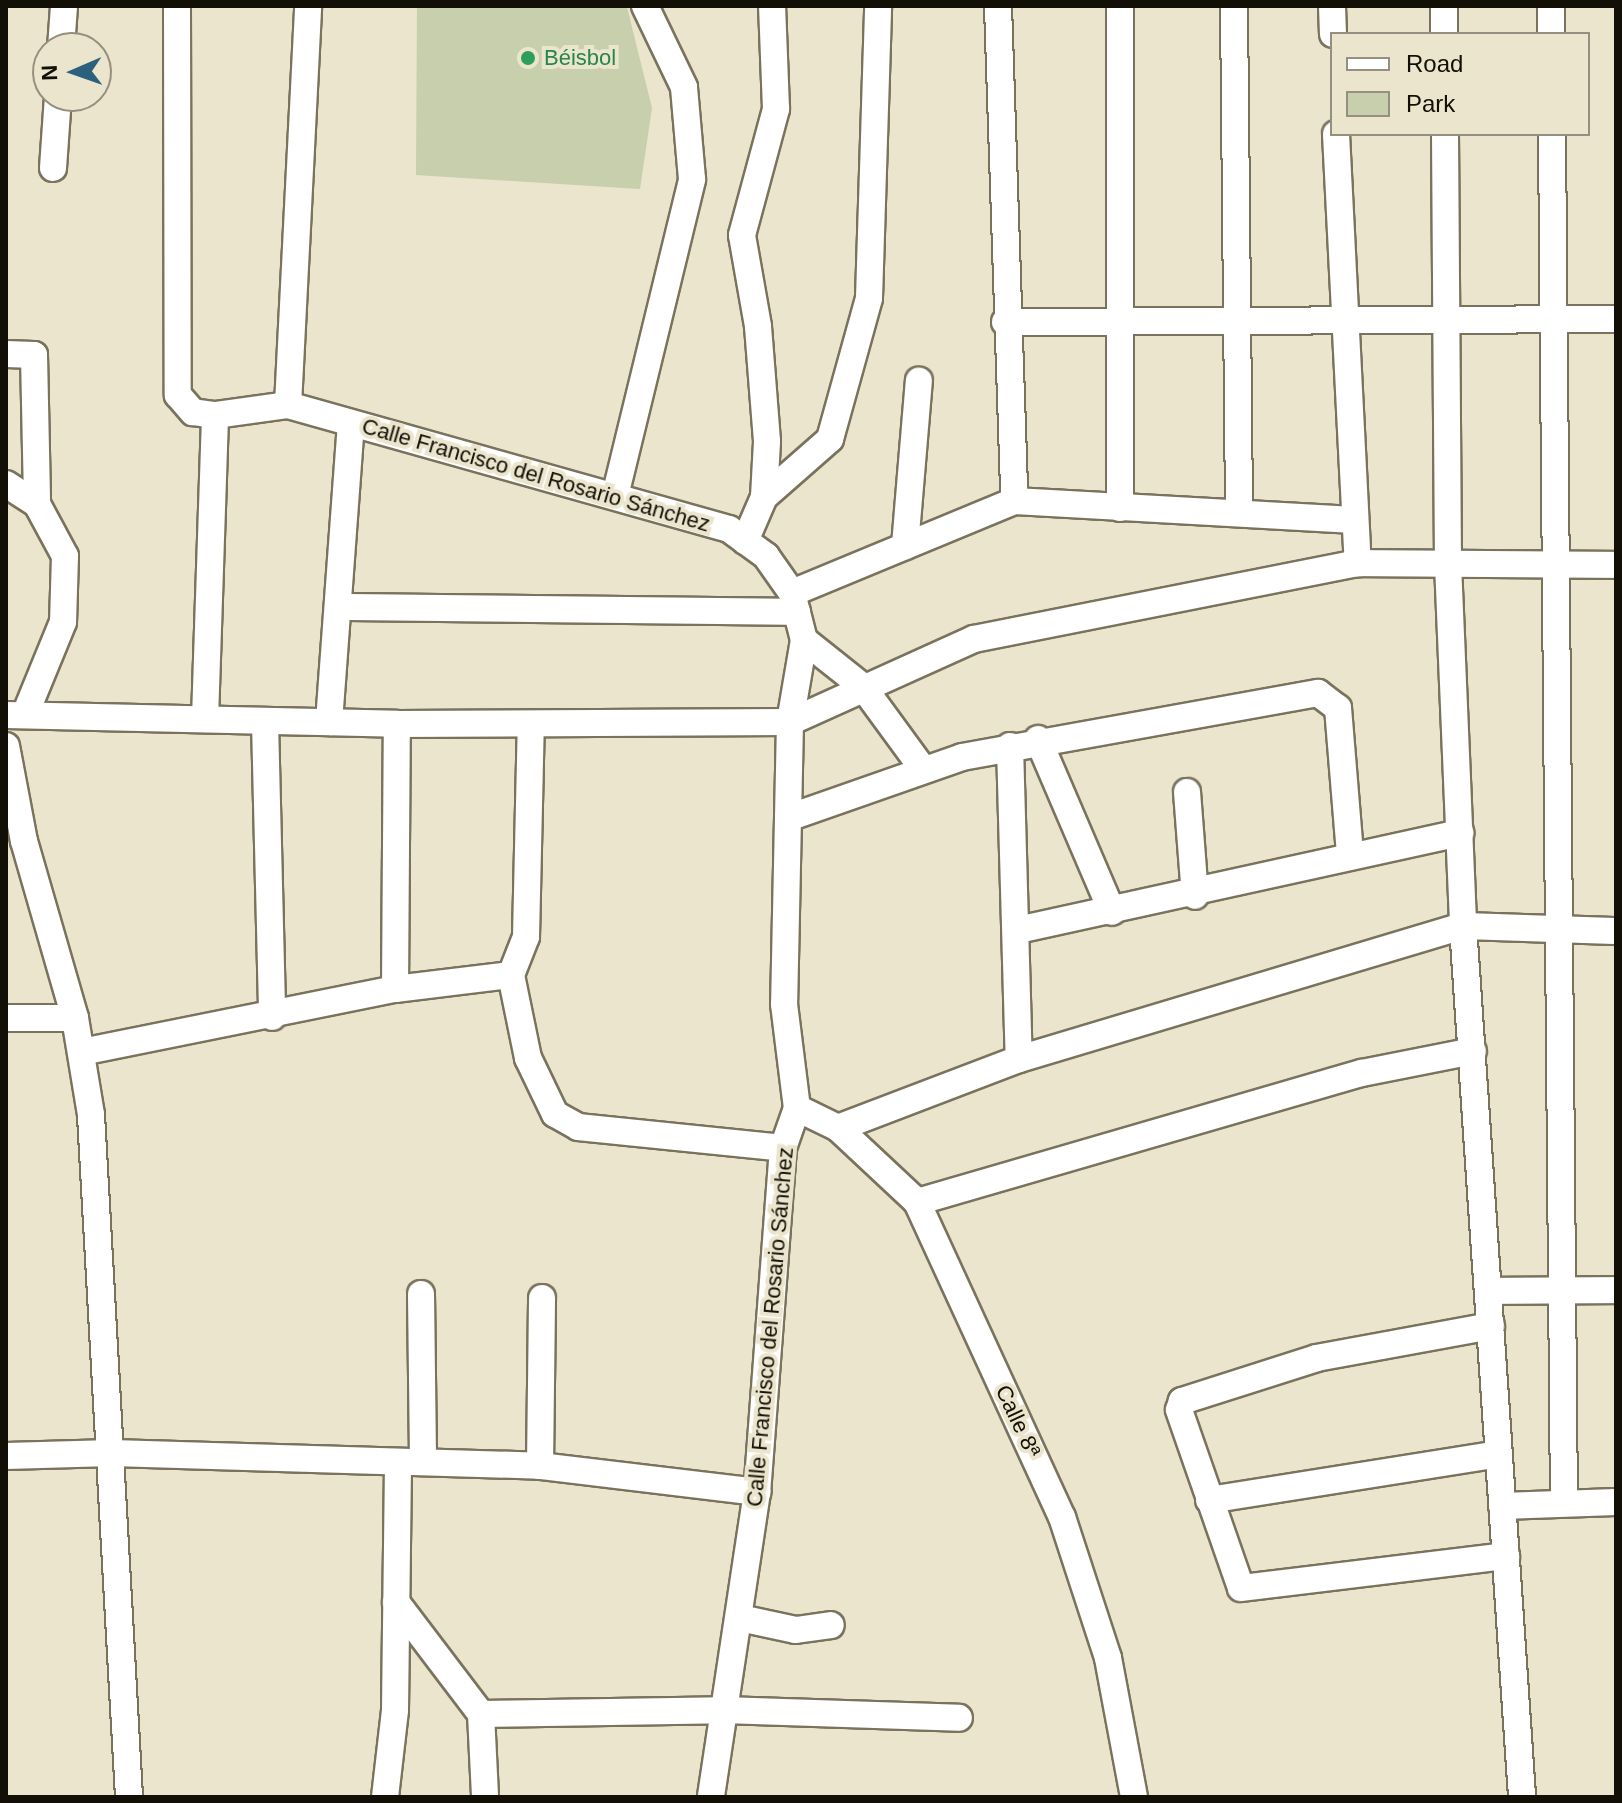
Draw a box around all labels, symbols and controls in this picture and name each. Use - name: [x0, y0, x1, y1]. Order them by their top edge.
- north arrow: [32, 32, 112, 112]
- legend: [1330, 32, 1590, 136]
- place label: Béisbol: [544, 45, 616, 71]
- marker: Béisbol: [519, 49, 537, 67]
- text: Road: [1406, 50, 1463, 77]
- text: N: [37, 64, 62, 81]
- text: Park: [1406, 90, 1455, 117]
- street label: Calle Francisco del Rosario Sánchez: [359, 413, 713, 537]
- street label: Calle Francisco del Rosario Sánchez: [741, 1146, 799, 1508]
- street label: Calle 8ª: [990, 1381, 1046, 1461]

